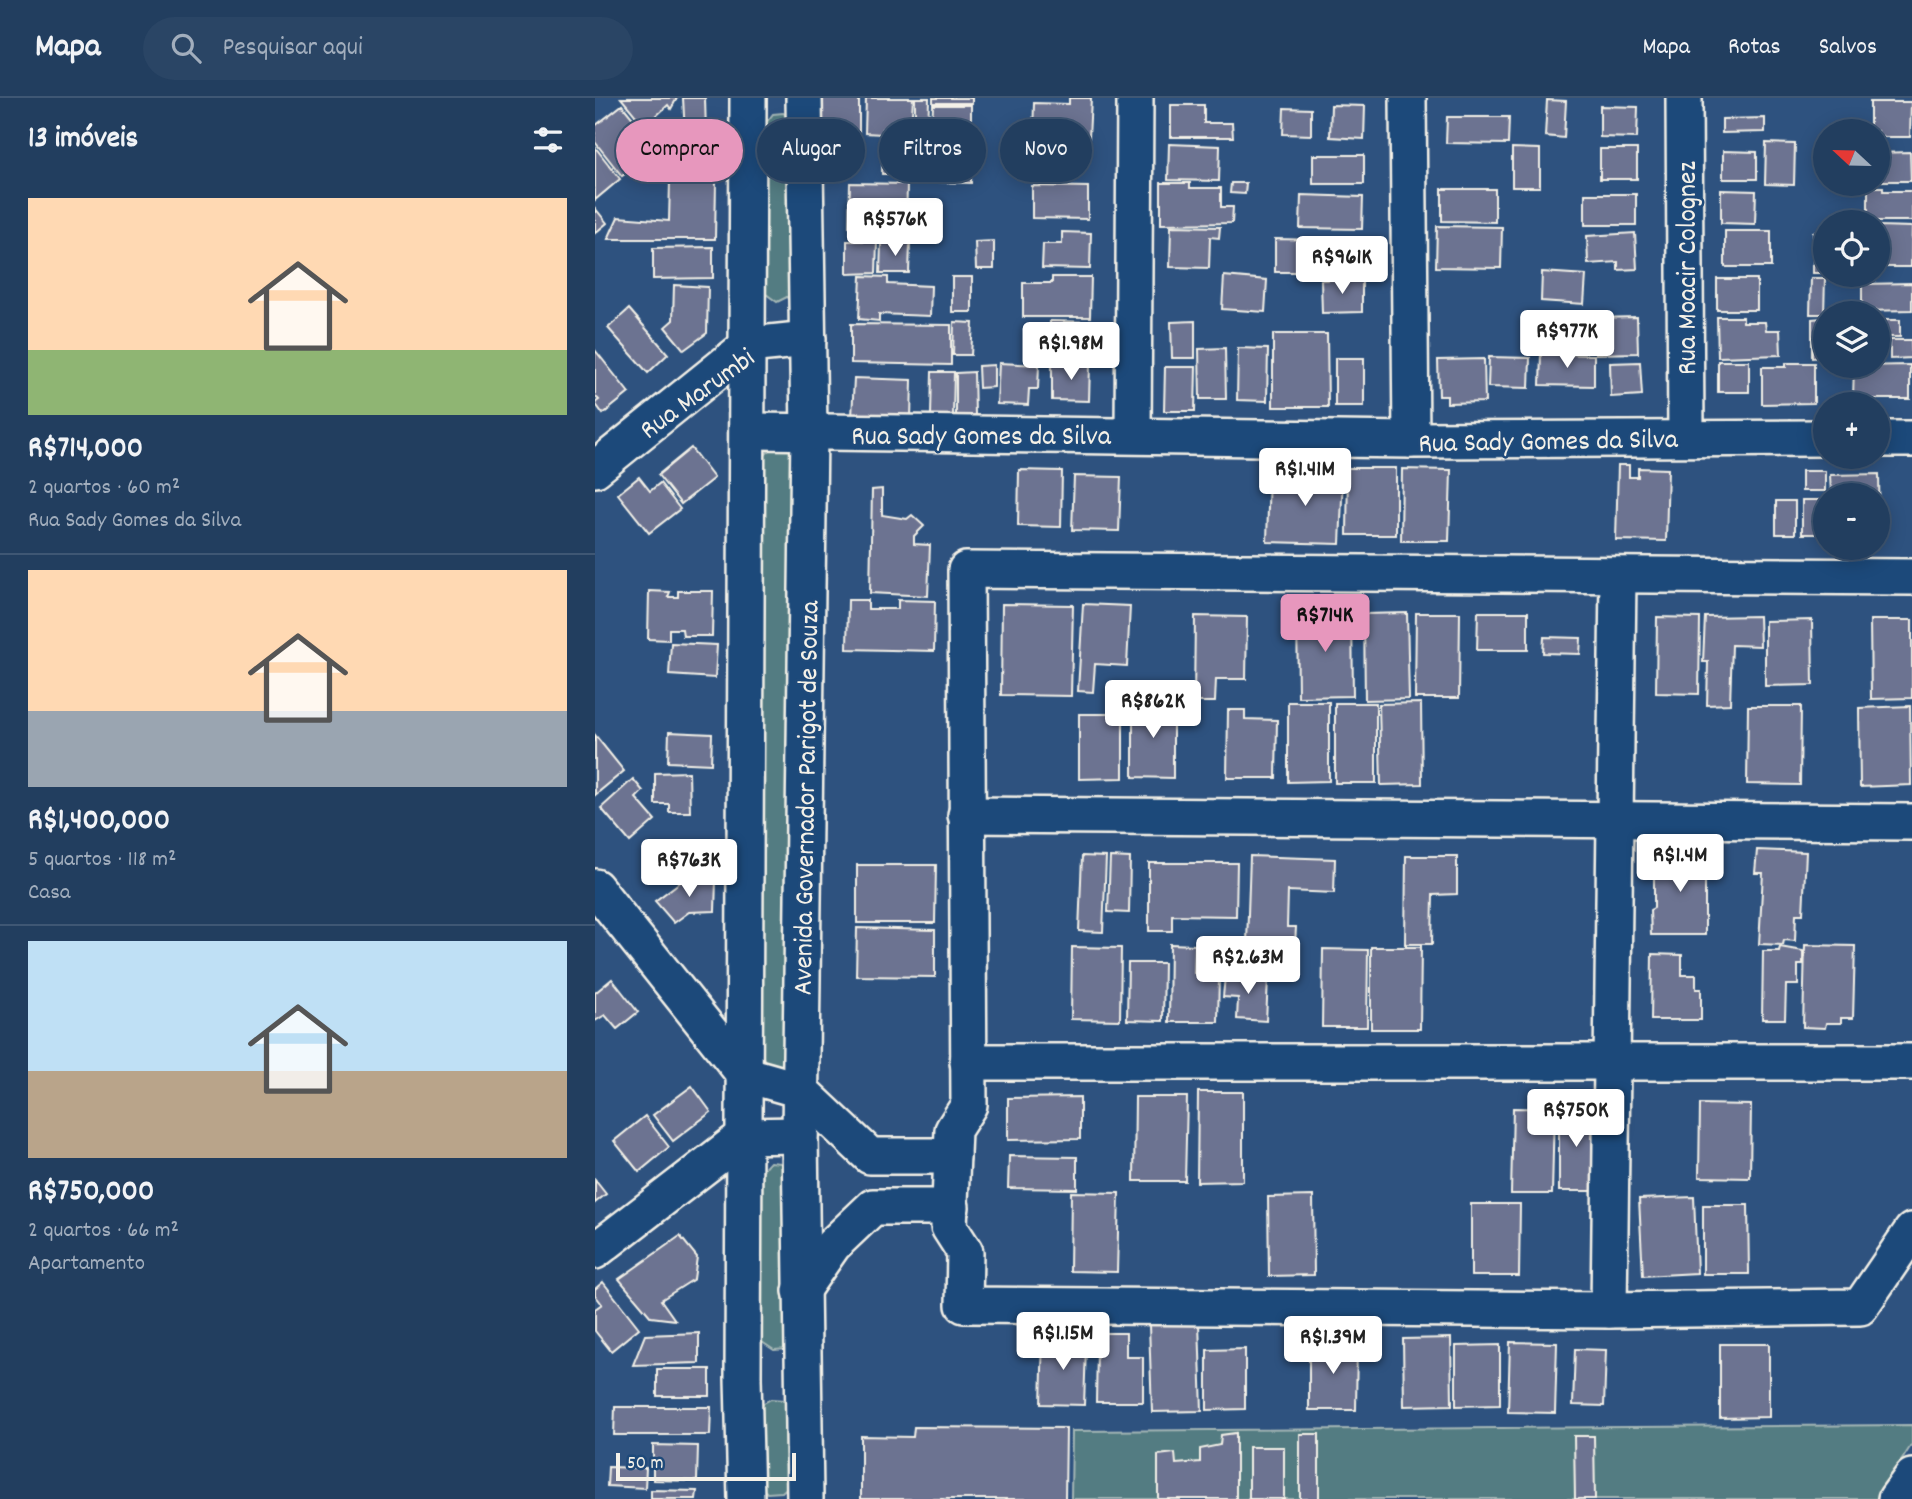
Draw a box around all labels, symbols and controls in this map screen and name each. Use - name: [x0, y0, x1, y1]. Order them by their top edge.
- search box: [143, 17, 633, 80]
- text: Mapa: [35, 25, 101, 72]
- icon: search: [167, 29, 205, 67]
- text: Pesquisar aqui: [223, 30, 363, 67]
- text: Mapa: [1642, 31, 1690, 65]
- text: Rotas: [1728, 31, 1781, 65]
- text: Salvos: [1819, 31, 1877, 65]
- text: 13 imóveis: [28, 119, 138, 162]
- chip: Comprar: [616, 119, 743, 182]
- chip: Alugar: [757, 119, 865, 182]
- chip: Filtros: [879, 119, 986, 182]
- chip: Novo: [1000, 119, 1092, 182]
- north arrow: [1813, 119, 1890, 196]
- map controls: [1813, 119, 1890, 560]
- icon: filters: [529, 121, 567, 159]
- street label: Rua Moacir Colognez: [1670, 161, 1710, 375]
- pin: R$576K: [838, 198, 952, 258]
- text: R$576K: [863, 204, 927, 237]
- button: locate: [1813, 210, 1890, 287]
- pin: R$961K: [1285, 236, 1399, 296]
- text: R$961K: [1312, 242, 1372, 275]
- icon: home: [235, 243, 361, 369]
- button: layers: [1813, 301, 1890, 378]
- pin: R$977K: [1510, 310, 1624, 370]
- text: R$977K: [1536, 316, 1598, 349]
- pin: R$1.98M: [1006, 322, 1136, 382]
- text: R$1.98M: [1039, 328, 1103, 361]
- street label: Rua Marumbi: [633, 341, 765, 452]
- button: +: [1813, 392, 1890, 469]
- street label: Rua Sady Gomes da Silva: [851, 419, 1112, 459]
- street label: Rua Sady Gomes da Silva: [1418, 422, 1679, 466]
- text: R$714,000: [28, 429, 143, 472]
- pin: R$1.41M: [1240, 448, 1370, 508]
- text: R$1.41M: [1275, 454, 1335, 487]
- text: 2 quartos · 60 m²: [28, 472, 180, 505]
- button: −: [1813, 483, 1890, 560]
- text: Rua Sady Gomes da Silva: [28, 505, 241, 538]
- pin: R$714K: [1268, 594, 1382, 654]
- street label: Avenida Governador Parigot de Souza: [786, 600, 832, 996]
- text: R$714K: [1297, 600, 1353, 633]
- icon: home: [235, 615, 361, 741]
- pin: R$862K: [1096, 680, 1210, 740]
- text: R$862K: [1121, 686, 1185, 719]
- text: R$1,400,000: [28, 801, 170, 844]
- pin: R$1.4M: [1623, 834, 1737, 894]
- pin: R$763K: [632, 840, 746, 899]
- text: R$1.4M: [1653, 840, 1707, 873]
- text: 5 quartos · 118 m²: [28, 844, 176, 877]
- text: R$763K: [657, 845, 721, 878]
- text: Casa: [28, 877, 71, 910]
- pin: R$2.63M: [1183, 936, 1313, 996]
- text: R$2.63M: [1212, 942, 1284, 975]
- icon: home: [235, 986, 361, 1112]
- pin: R$750K: [1519, 1090, 1633, 1149]
- text: R$750K: [1543, 1095, 1609, 1128]
- text: R$750,000: [28, 1172, 154, 1215]
- text: 2 quartos · 66 m²: [28, 1215, 179, 1248]
- text: Apartamento: [28, 1248, 145, 1281]
- pin: R$1.15M: [998, 1312, 1128, 1372]
- pin: R$1.39M: [1268, 1316, 1398, 1376]
- text: R$1.15M: [1033, 1318, 1093, 1351]
- text: R$1.39M: [1300, 1322, 1366, 1355]
- scale bar: [616, 1450, 796, 1482]
- text: 50 m: [627, 1451, 664, 1478]

